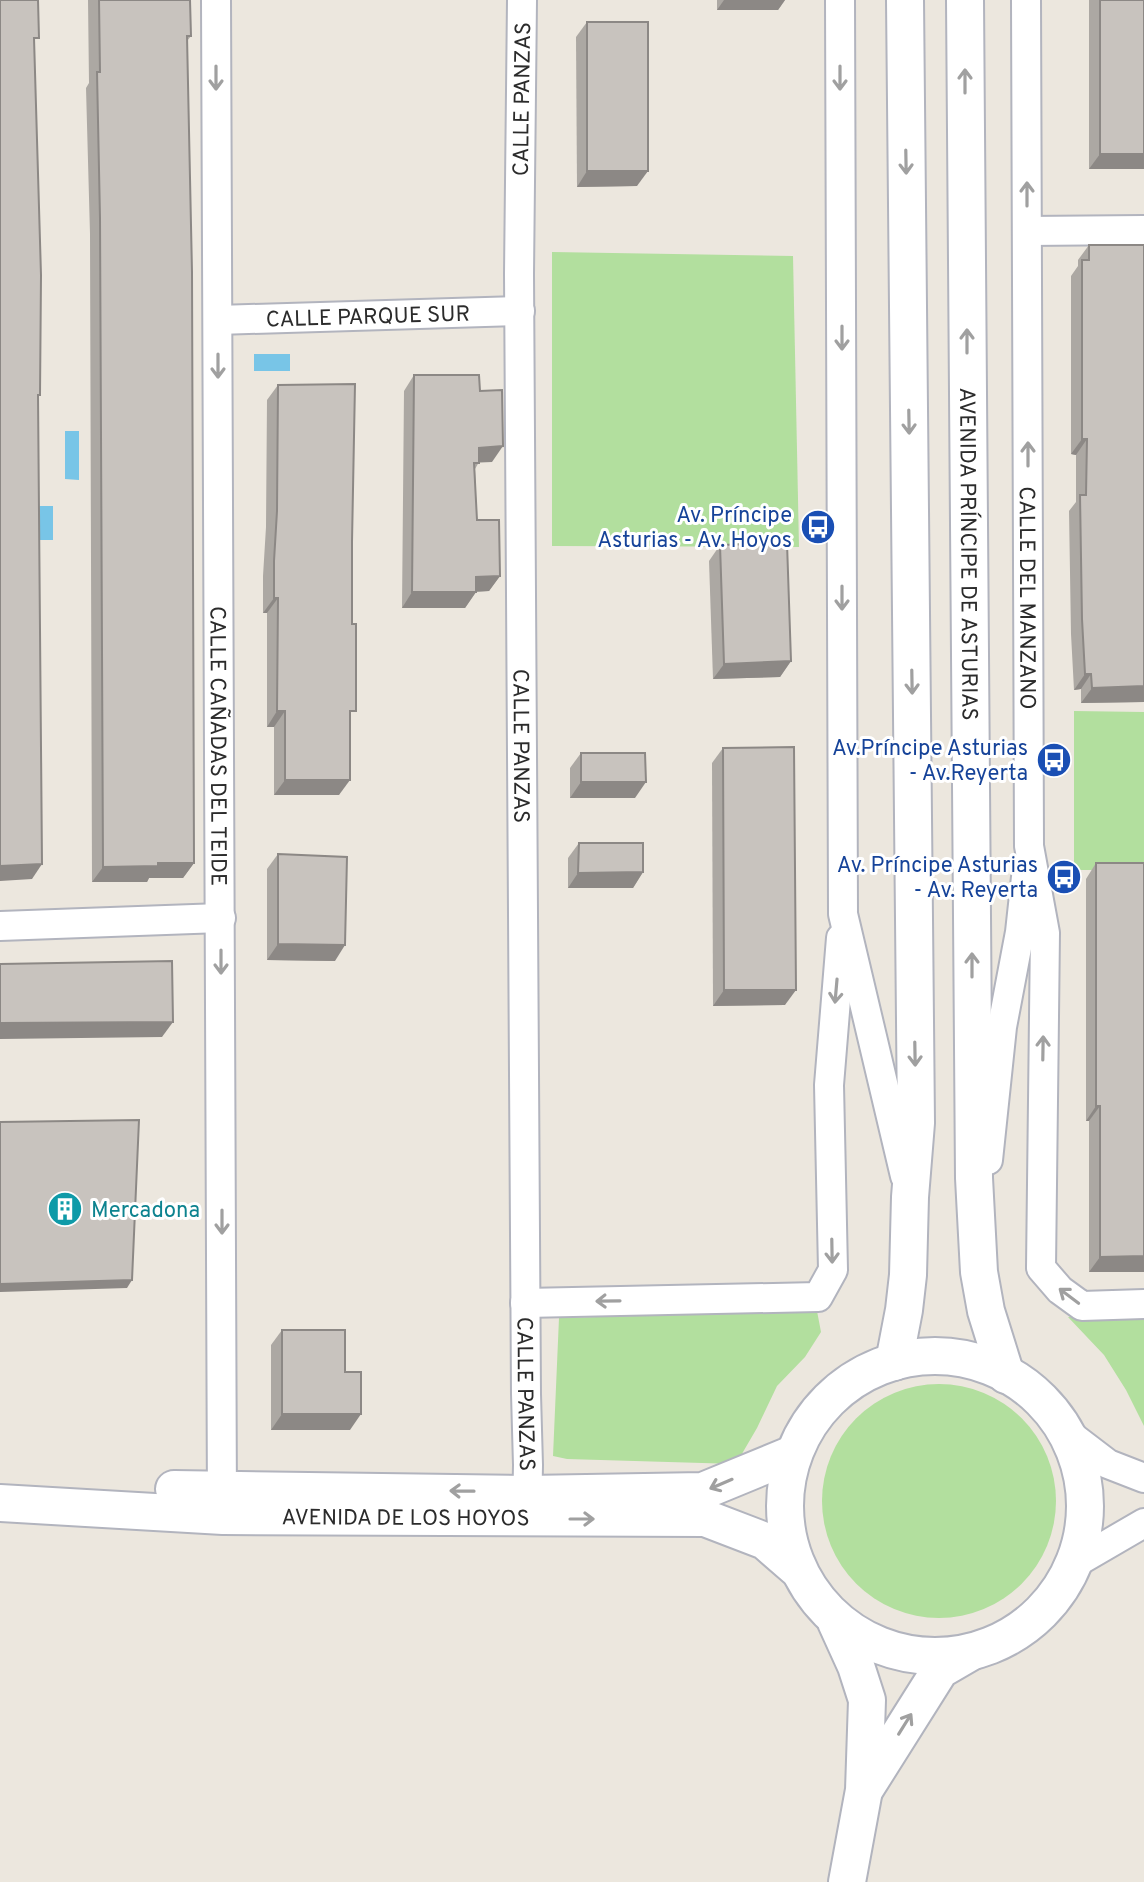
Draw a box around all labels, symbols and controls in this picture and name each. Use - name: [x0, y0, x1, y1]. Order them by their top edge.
- street label: CALLE PANZAS: [509, 22, 538, 176]
- one-way arrow: [209, 64, 224, 91]
- one-way arrow: [832, 64, 848, 91]
- one-way arrow: [957, 68, 973, 95]
- one-way arrow: [898, 148, 914, 175]
- one-way arrow: [1019, 181, 1035, 208]
- street label: CALLE PARQUE SUR: [265, 301, 471, 335]
- one-way arrow: [834, 324, 850, 351]
- one-way arrow: [959, 328, 975, 355]
- one-way arrow: [210, 352, 226, 379]
- street label: AVENIDA PRÍNCIPE DE ASTURIAS: [952, 387, 982, 721]
- one-way arrow: [901, 408, 917, 435]
- one-way arrow: [1020, 441, 1036, 468]
- street label: CALLE DEL MANZANO: [1012, 486, 1040, 710]
- place label: Av. Príncipe Asturias - Av. Hoyos: [597, 503, 792, 555]
- bus stop icon: Av. Príncipe Asturias - Av. Hoyos: [799, 508, 837, 546]
- one-way arrow: [834, 584, 850, 611]
- street label: CALLE CAÑADAS DEL TEIDE: [202, 606, 232, 886]
- one-way arrow: [904, 668, 919, 695]
- street label: CALLE PANZAS: [505, 669, 533, 823]
- place label: Av.Príncipe Asturias - Av.Reyerta: [832, 736, 1028, 788]
- bus stop icon: Av.Príncipe Asturias - Av.Reyerta: [1035, 741, 1073, 779]
- place label: Av. Príncipe Asturias - Av. Reyerta: [837, 853, 1038, 905]
- bus stop icon: Av. Príncipe Asturias - Av. Reyerta: [1045, 858, 1083, 896]
- one-way arrow: [213, 948, 229, 975]
- one-way arrow: [964, 952, 980, 979]
- one-way arrow: [828, 978, 843, 1004]
- one-way arrow: [1036, 1035, 1051, 1062]
- one-way arrow: [908, 1040, 923, 1067]
- building icon: Mercadona: [46, 1190, 84, 1228]
- place label: Mercadona: [91, 1198, 200, 1225]
- one-way arrow: [214, 1208, 230, 1235]
- one-way arrow: [825, 1237, 840, 1264]
- one-way arrow: [1059, 1288, 1080, 1305]
- one-way arrow: [595, 1294, 622, 1309]
- street label: CALLE PANZAS: [510, 1317, 539, 1472]
- one-way arrow: [709, 1477, 734, 1492]
- one-way arrow: [449, 1484, 476, 1499]
- street label: AVENIDA DE LOS HOYOS: [282, 1505, 530, 1533]
- one-way arrow: [568, 1511, 595, 1527]
- one-way arrow: [896, 1713, 913, 1735]

